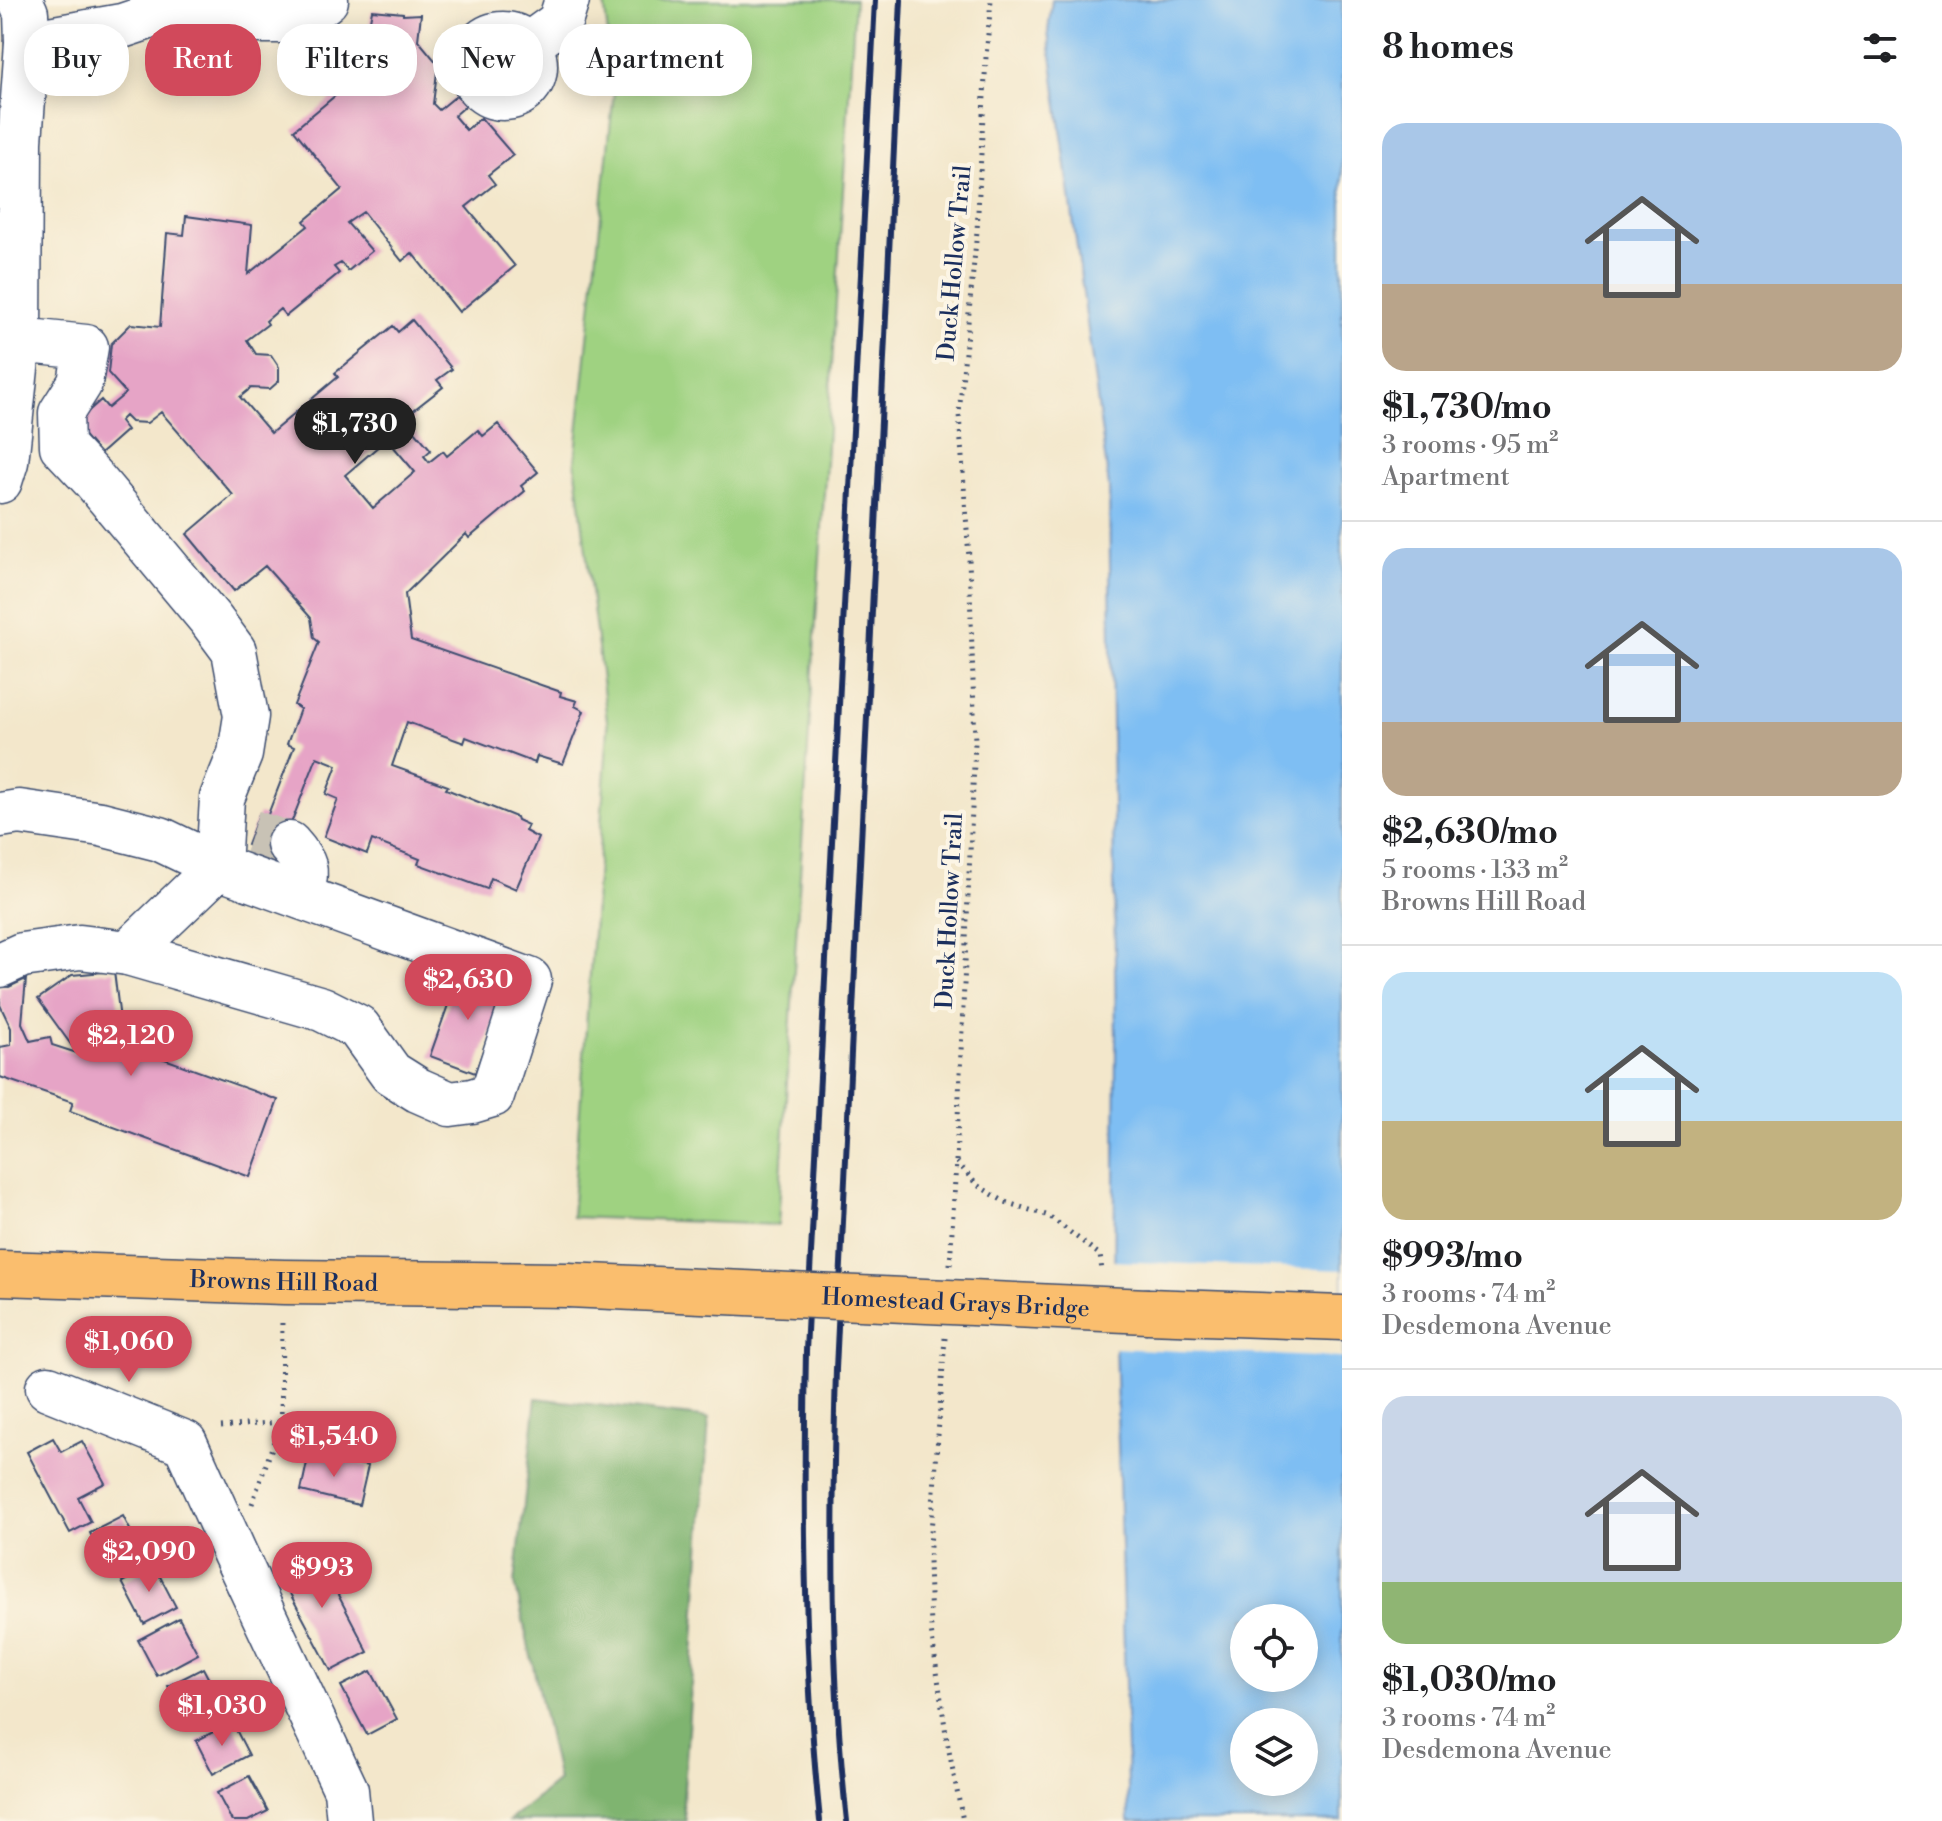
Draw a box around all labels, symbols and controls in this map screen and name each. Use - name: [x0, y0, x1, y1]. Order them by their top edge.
- chip: Buy: [24, 24, 129, 96]
- chip: Rent: [145, 24, 261, 96]
- chip: Filters: [277, 24, 417, 96]
- chip: New: [433, 24, 543, 96]
- chip: Apartment: [559, 24, 752, 96]
- icon: filters: [1858, 26, 1902, 70]
- text: 8 homes: [1382, 27, 1514, 69]
- street label: Duck Hollow Trail: [931, 164, 979, 362]
- icon: home: [1570, 175, 1714, 319]
- text: $1,730/mo: [1382, 387, 1552, 429]
- pin: $1,730: [290, 398, 420, 466]
- text: $1,730: [312, 408, 398, 440]
- text: 3 rooms · 95 m²: [1382, 429, 1558, 461]
- text: Apartment: [1382, 461, 1510, 493]
- icon: home: [1570, 600, 1714, 744]
- street label: Duck Hollow Trail: [930, 812, 970, 1010]
- text: $2,630/mo: [1382, 812, 1558, 854]
- text: 5 rooms · 133 m²: [1382, 854, 1568, 886]
- text: Browns Hill Road: [1382, 886, 1586, 918]
- pin: $2,630: [403, 954, 533, 1022]
- text: $2,630: [423, 964, 513, 996]
- pin: $2,120: [66, 1010, 196, 1078]
- text: $2,120: [87, 1020, 175, 1052]
- icon: home: [1570, 1024, 1714, 1168]
- text: $993/mo: [1382, 1236, 1523, 1278]
- street label: Browns Hill Road: [188, 1265, 379, 1299]
- text: 3 rooms · 74 m²: [1382, 1278, 1555, 1310]
- street label: Homestead Grays Bridge: [821, 1282, 1090, 1324]
- text: Desdemona Avenue: [1382, 1310, 1612, 1342]
- pin: $1,060: [64, 1316, 194, 1384]
- text: $1,060: [84, 1326, 174, 1358]
- pin: $1,540: [269, 1411, 399, 1479]
- text: $1,540: [289, 1421, 379, 1453]
- icon: home: [1570, 1448, 1714, 1592]
- pin: $2,090: [84, 1526, 214, 1594]
- text: $2,090: [102, 1536, 196, 1568]
- pin: $993: [275, 1542, 369, 1610]
- text: $993: [290, 1552, 354, 1584]
- map controls: [1230, 1604, 1318, 1796]
- button: locate: [1230, 1604, 1318, 1692]
- text: $1,030/mo: [1382, 1660, 1557, 1702]
- pin: $1,030: [157, 1680, 287, 1748]
- text: $1,030: [177, 1690, 267, 1722]
- text: 3 rooms · 74 m²: [1382, 1702, 1555, 1734]
- button: layers: [1230, 1708, 1318, 1796]
- text: Desdemona Avenue: [1382, 1734, 1612, 1766]

